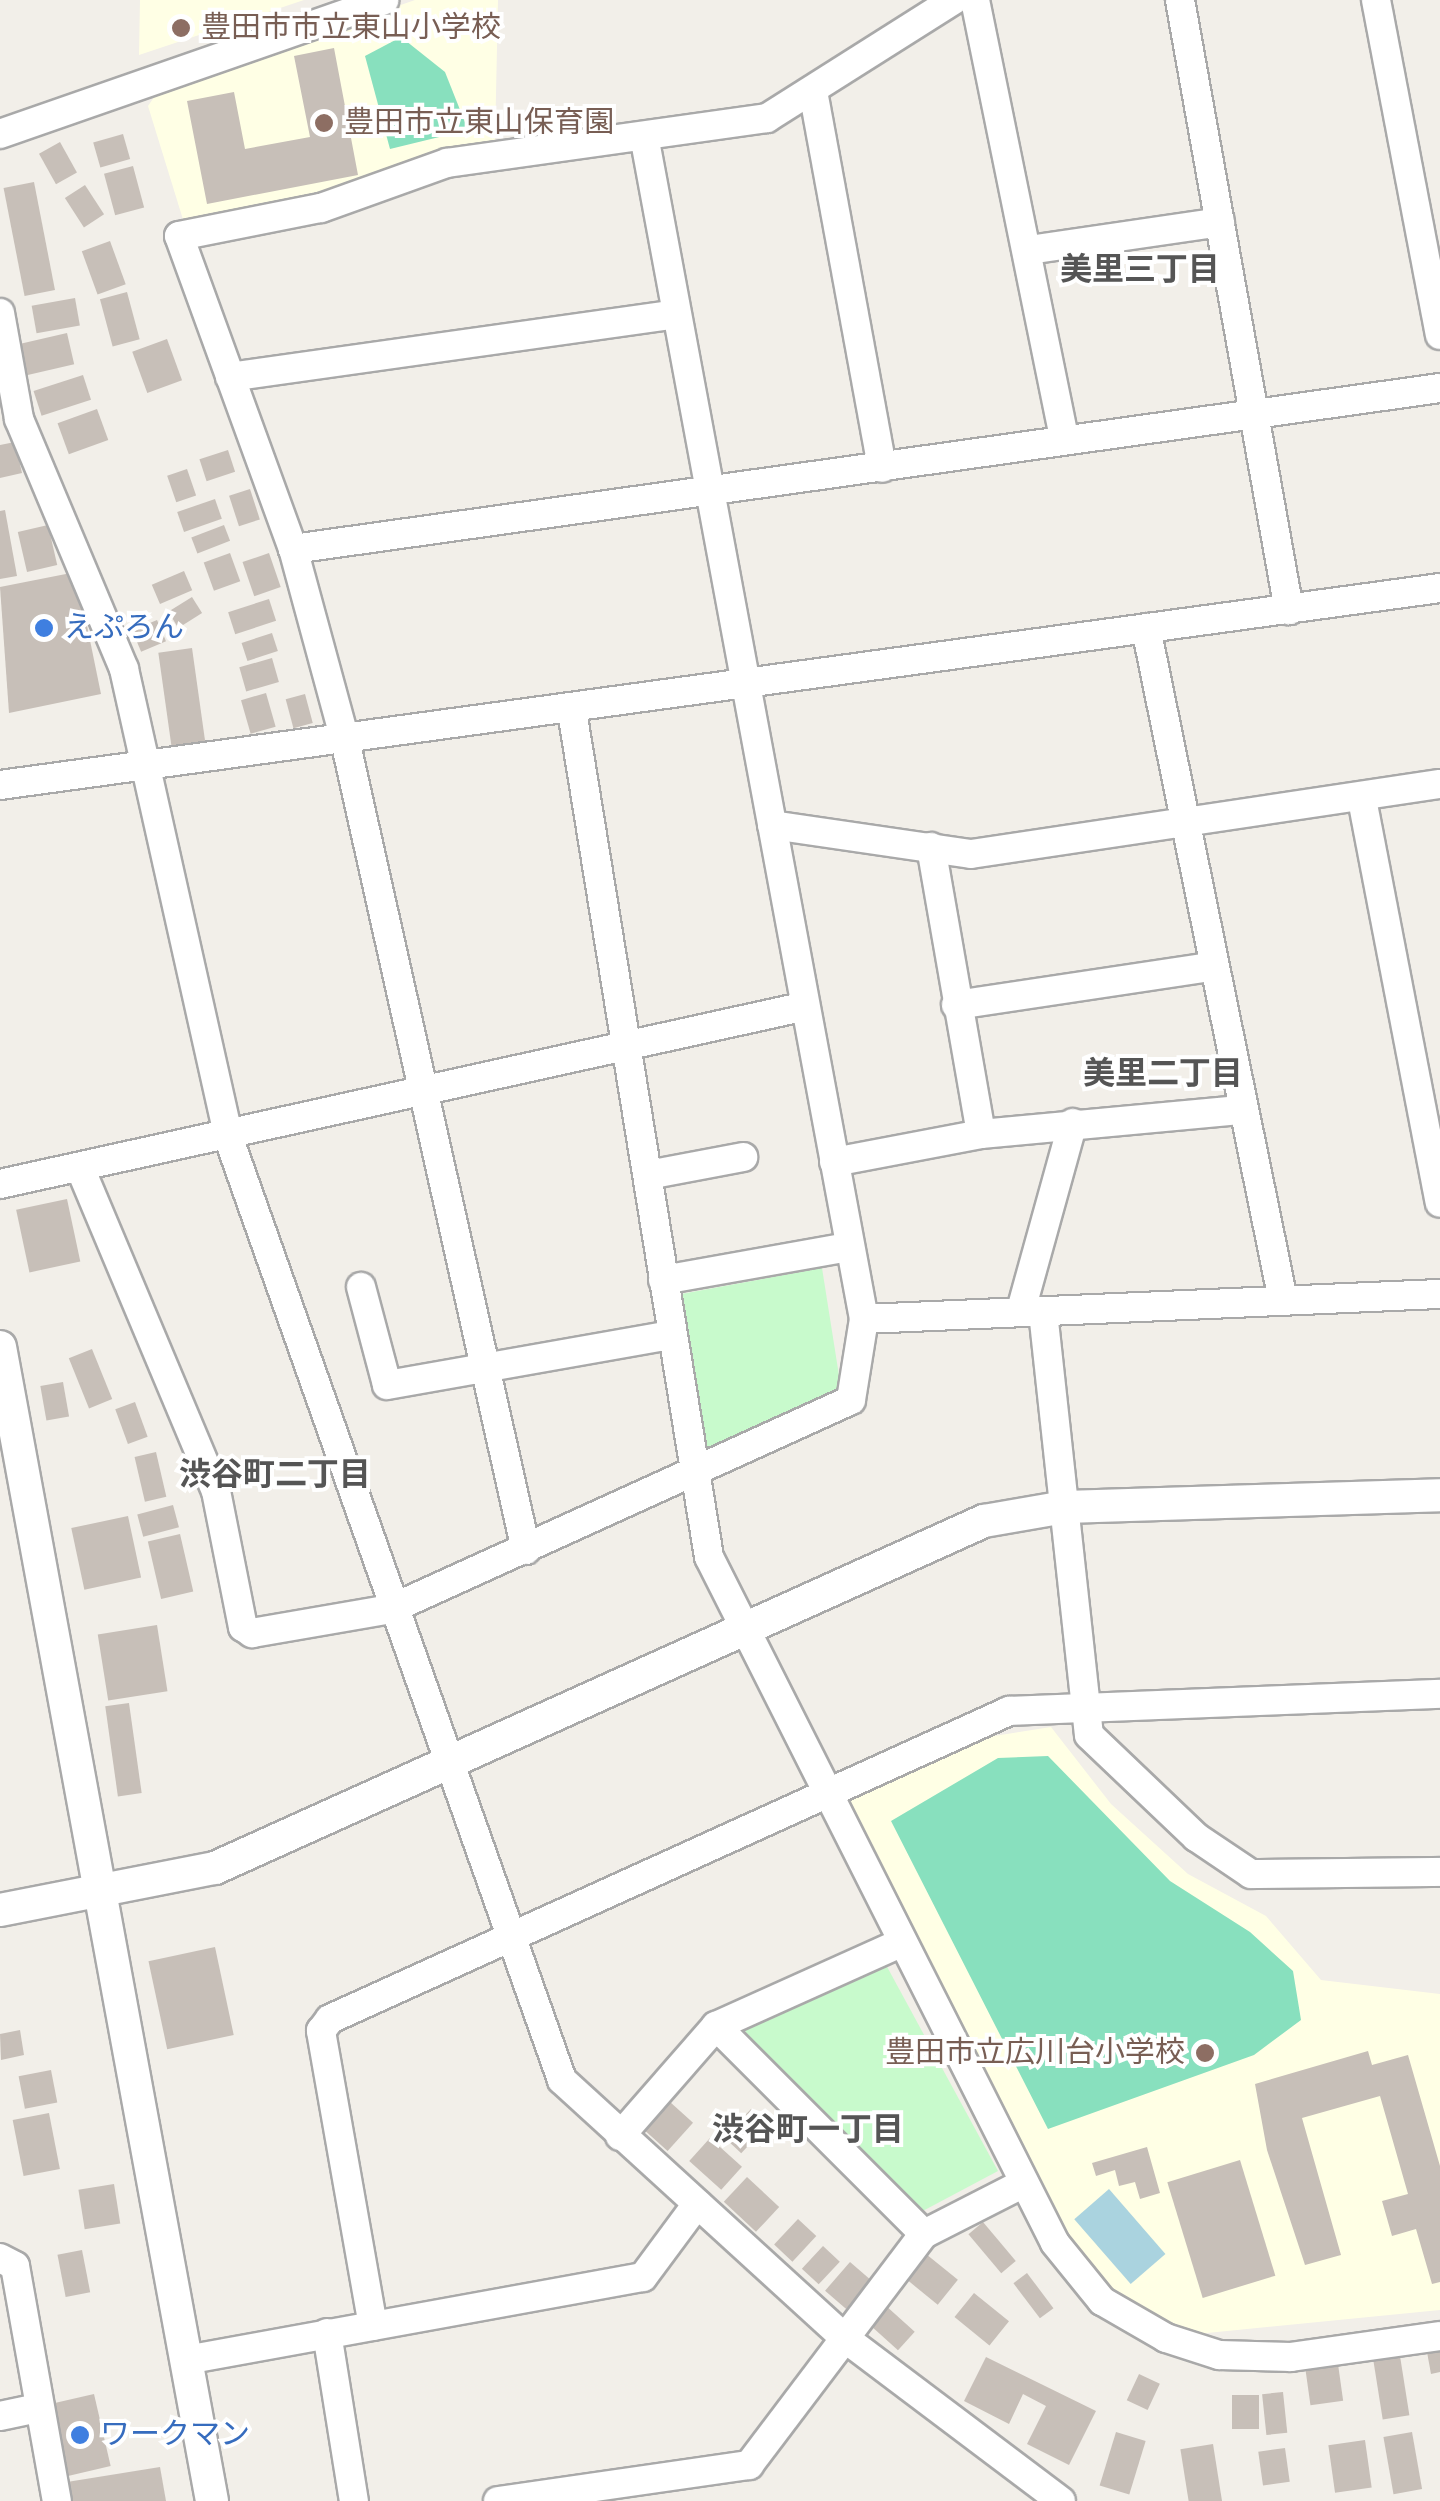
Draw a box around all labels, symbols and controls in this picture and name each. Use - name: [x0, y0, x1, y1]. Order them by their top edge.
- place label: 豊田市市立東山小学校: [201, 10, 501, 46]
- marker: 豊田市市立東山小学校: [170, 17, 192, 39]
- place label: 豊田市立東山保育園: [344, 105, 614, 141]
- marker: 豊田市立東山保育園: [313, 112, 335, 134]
- district label: 美里三丁目: [1060, 251, 1220, 289]
- place label: えぷろん: [64, 610, 184, 646]
- marker: えぷろん: [33, 617, 55, 639]
- district label: 美里二丁目: [1083, 1055, 1243, 1093]
- district label: 渋谷町二丁目: [179, 1456, 371, 1494]
- place label: 豊田市立広川台小学校: [885, 2035, 1185, 2071]
- marker: 豊田市立広川台小学校: [1194, 2042, 1216, 2064]
- district label: 渋谷町一丁目: [712, 2111, 904, 2149]
- place label: ワークマン: [100, 2417, 250, 2453]
- marker: ワークマン: [69, 2424, 91, 2446]

